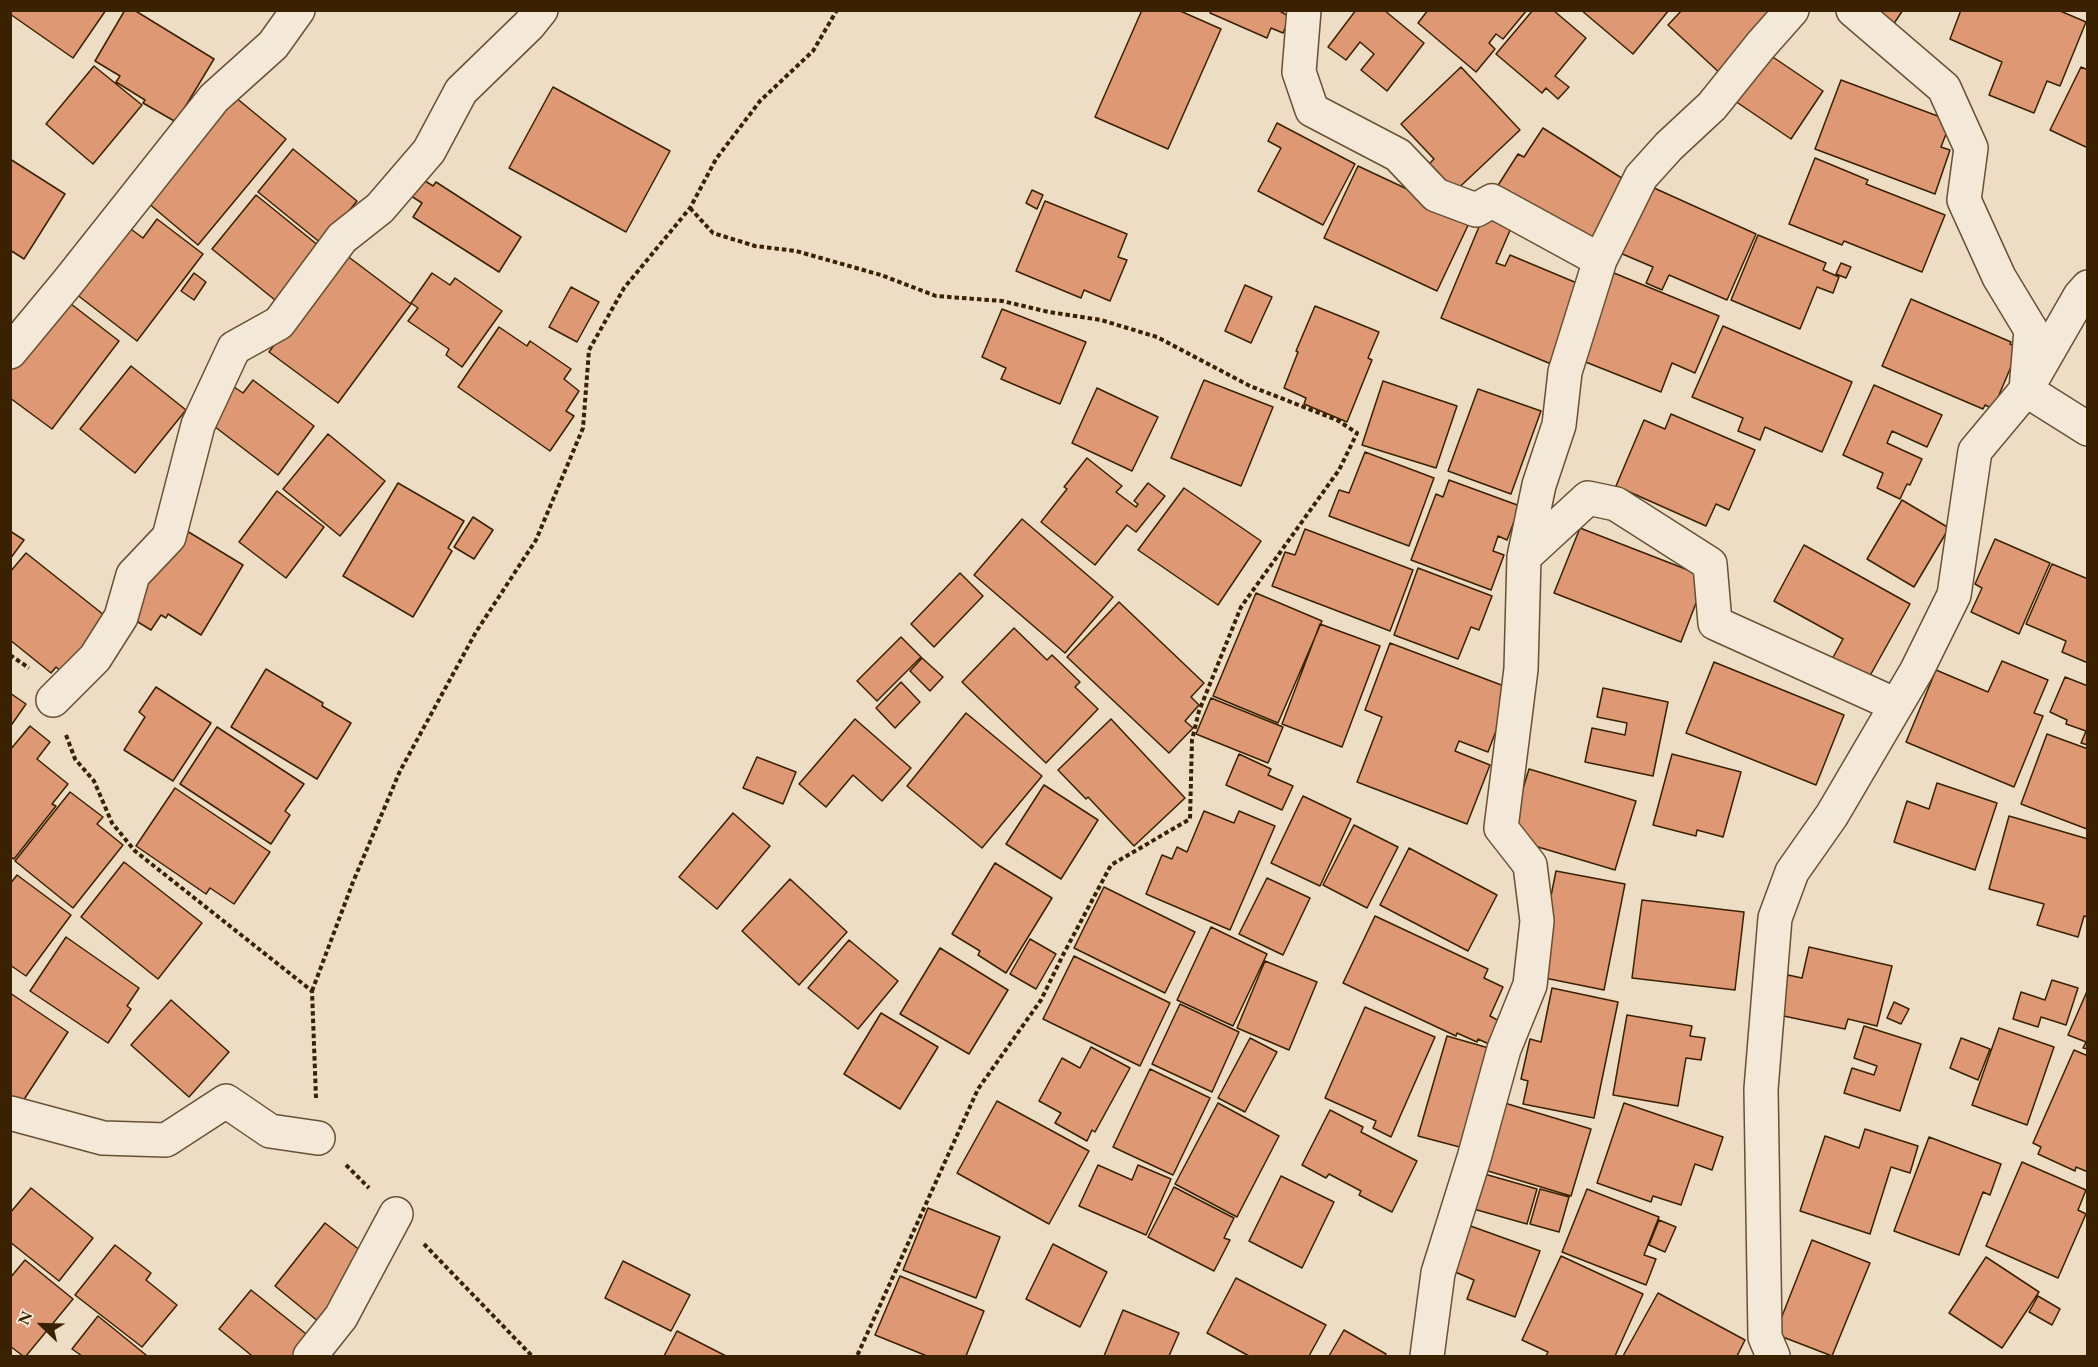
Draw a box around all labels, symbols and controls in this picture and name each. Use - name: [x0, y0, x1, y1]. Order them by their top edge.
- north arrow: [12, 1295, 72, 1355]
- text: N: [13, 1308, 37, 1328]

